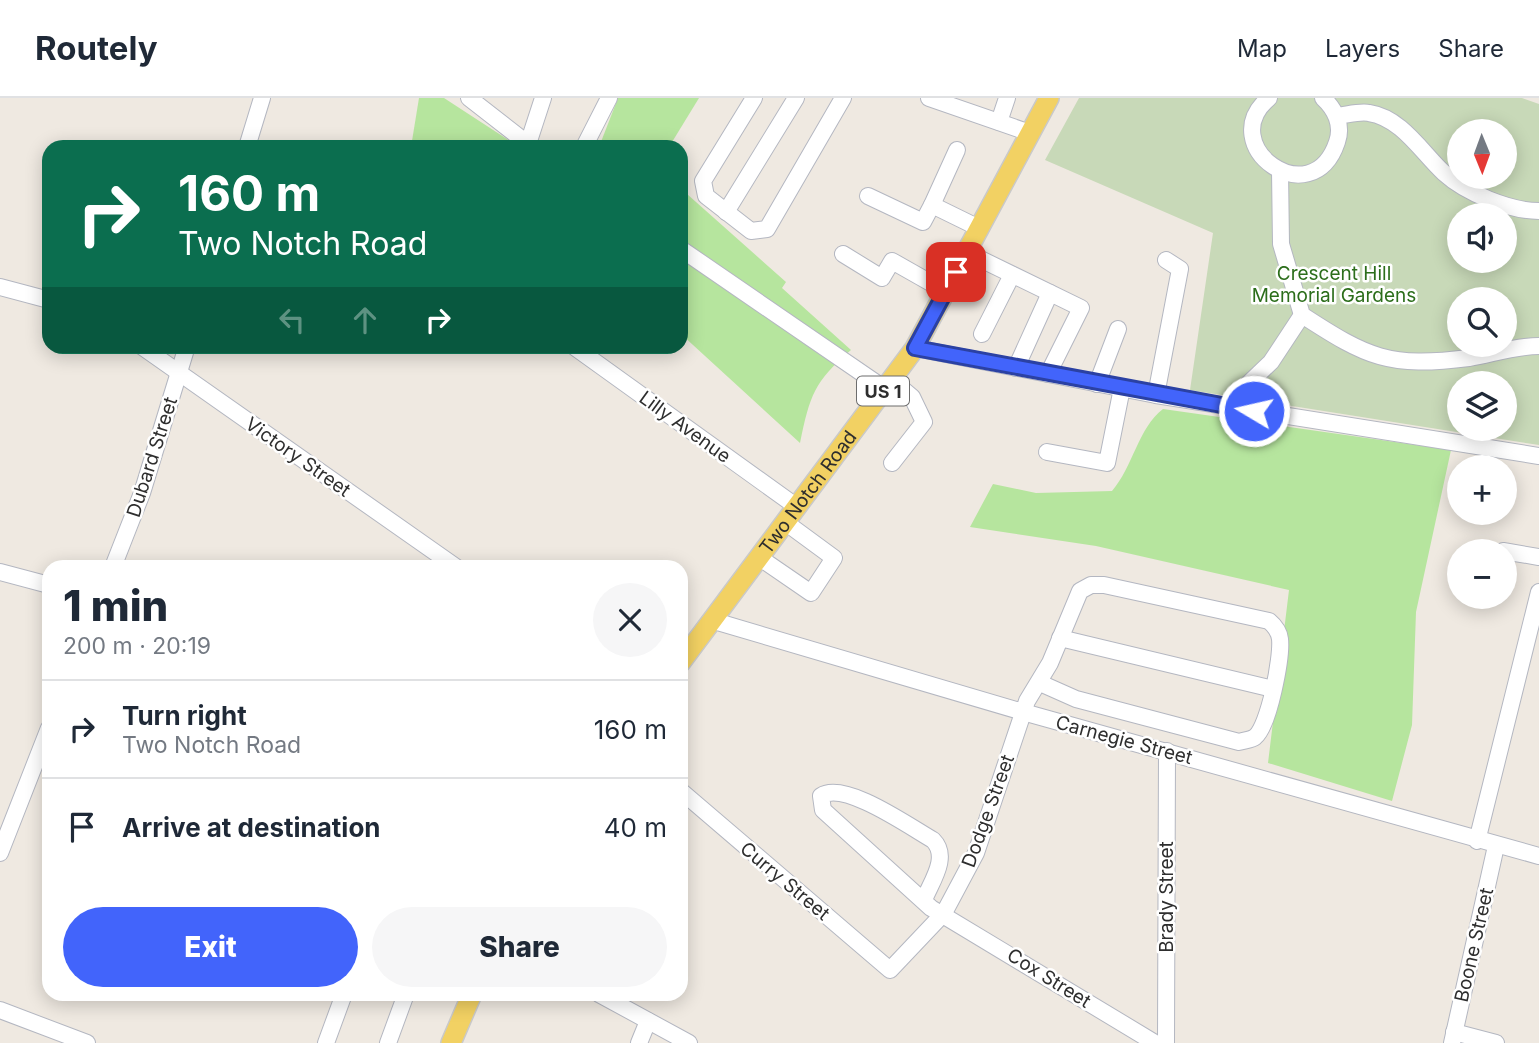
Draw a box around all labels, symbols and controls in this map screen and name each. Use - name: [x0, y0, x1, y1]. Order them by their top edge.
- text: Routely: [35, 28, 158, 68]
- text: Map: [1237, 34, 1287, 63]
- text: Layers: [1325, 34, 1400, 63]
- text: Share: [1438, 34, 1504, 63]
- north arrow: [1447, 119, 1517, 189]
- map controls: [1447, 119, 1517, 609]
- text: 160 m: [178, 164, 320, 223]
- icon: right: [63, 168, 154, 259]
- button: sound: [1447, 203, 1517, 273]
- text: Two Notch Road: [178, 224, 427, 263]
- pin: [926, 242, 986, 302]
- icon: arrive: [937, 253, 975, 291]
- park label: Crescent Hill Memorial Gardens: [1252, 262, 1416, 307]
- button: search: [1447, 287, 1517, 357]
- icon: left: [273, 301, 311, 339]
- icon: ahead: [346, 301, 384, 339]
- icon: right: [419, 301, 457, 339]
- button: layers: [1447, 371, 1517, 441]
- position arrow: [1217, 374, 1291, 448]
- road number: US 1: [857, 376, 909, 405]
- street label: Lilly Avenue: [635, 386, 735, 468]
- street label: Dubard Street: [122, 394, 182, 520]
- street label: Victory Street: [241, 412, 355, 502]
- street label: Two Notch Road: [754, 426, 861, 558]
- button: +: [1447, 455, 1517, 525]
- button: −: [1447, 539, 1517, 609]
- text: 1 min: [63, 580, 168, 631]
- button: close: [593, 583, 667, 657]
- text: 200 m · 20:19: [63, 632, 211, 660]
- text: Turn right: [122, 700, 247, 731]
- icon: right: [63, 710, 101, 748]
- street label: Carnegie Street: [1053, 711, 1195, 769]
- text: 160 m: [594, 714, 667, 745]
- text: Two Notch Road: [122, 731, 301, 759]
- street label: Dodge Street: [957, 751, 1019, 871]
- icon: arrive: [63, 808, 101, 846]
- text: Arrive at destination: [122, 812, 381, 843]
- text: 40 m: [604, 812, 667, 843]
- street label: Curry Street: [736, 837, 834, 925]
- street label: Brady Street: [1155, 841, 1178, 953]
- street label: Boone Street: [1450, 886, 1498, 1004]
- button: Exit: [63, 907, 358, 987]
- button: Share: [372, 907, 667, 987]
- street label: Cox Street: [1003, 943, 1095, 1013]

